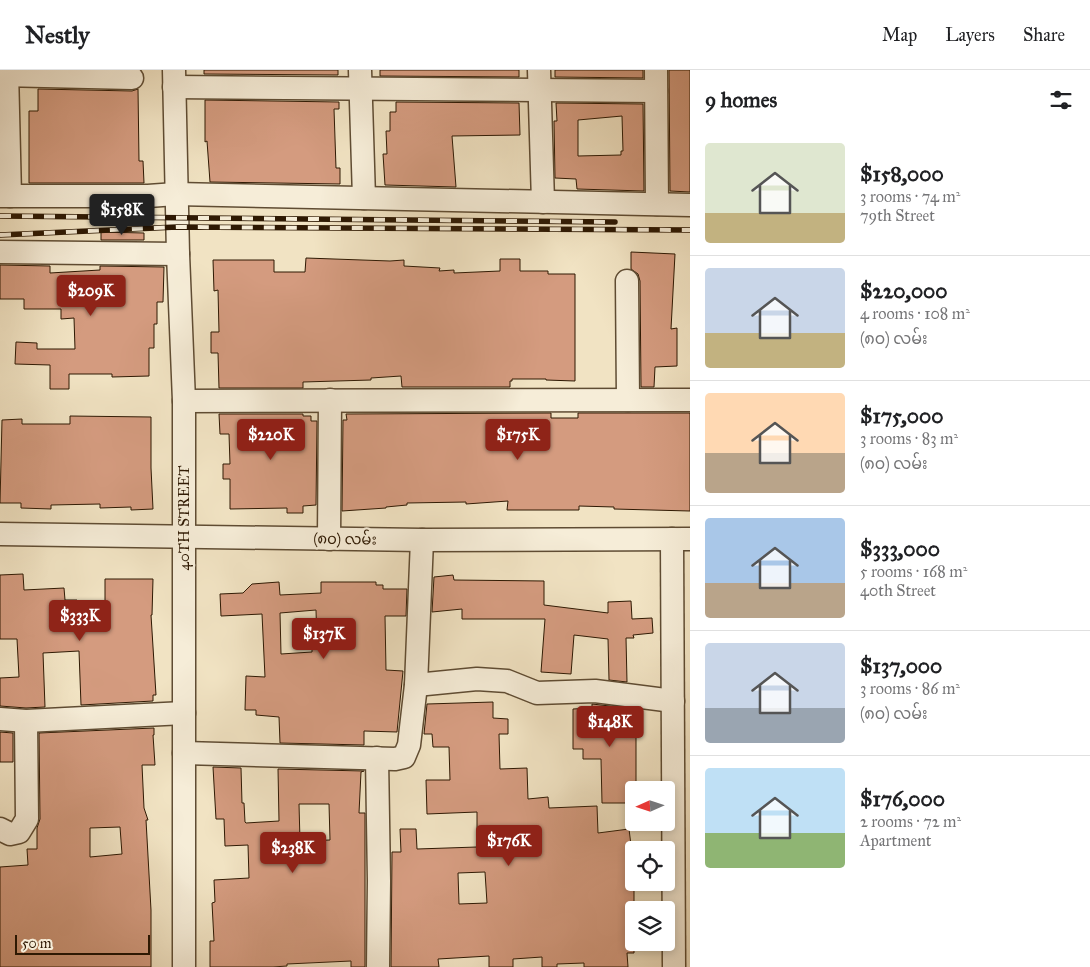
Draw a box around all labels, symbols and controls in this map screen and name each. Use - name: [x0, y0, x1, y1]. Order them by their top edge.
- text: Nestly: [25, 20, 90, 50]
- text: Map: [882, 24, 917, 46]
- text: Layers: [945, 24, 995, 46]
- text: Share: [1023, 24, 1065, 46]
- icon: filters: [1047, 86, 1075, 114]
- text: 9 homes: [705, 87, 777, 113]
- text: $158,000: [860, 161, 944, 187]
- icon: home: [745, 163, 805, 223]
- text: 3 rooms · 74 m²: [860, 187, 960, 206]
- pin: $158K: [87, 194, 157, 236]
- text: $158K: [100, 200, 144, 219]
- text: 79th Street: [860, 206, 935, 225]
- pin: $209K: [56, 274, 126, 317]
- text: $220,000: [860, 278, 948, 304]
- text: $209K: [68, 281, 114, 300]
- icon: home: [745, 288, 805, 348]
- text: 4 rooms · 108 m²: [860, 304, 970, 323]
- text: (၈၀) လမ်း: [860, 329, 928, 348]
- text: $175,000: [860, 403, 943, 429]
- icon: home: [745, 413, 805, 473]
- pin: $220K: [236, 418, 306, 461]
- pin: $175K: [483, 418, 553, 461]
- text: $220K: [248, 425, 294, 444]
- text: $175K: [496, 425, 540, 444]
- text: 3 rooms · 83 m²: [860, 429, 958, 448]
- text: (၈၀) လမ်း: [860, 454, 928, 473]
- street label: 40TH STREET: [175, 466, 193, 570]
- street label: (၈၀) လမ်း: [313, 528, 377, 550]
- text: $333,000: [860, 536, 940, 562]
- icon: home: [745, 538, 805, 598]
- text: 5 rooms · 168 m²: [860, 562, 967, 581]
- text: 40th Street: [860, 581, 936, 600]
- pin: $333K: [45, 600, 115, 642]
- text: $333K: [60, 606, 100, 625]
- pin: $137K: [289, 618, 359, 660]
- text: $137K: [303, 624, 345, 643]
- text: $137,000: [860, 653, 942, 679]
- icon: home: [745, 663, 805, 723]
- text: 3 rooms · 86 m²: [860, 679, 960, 698]
- text: (၈၀) လမ်း: [860, 704, 928, 723]
- pin: $148K: [575, 706, 645, 748]
- text: $148K: [588, 712, 632, 731]
- north arrow: [625, 781, 675, 831]
- map controls: [625, 781, 675, 951]
- text: $176,000: [860, 786, 945, 812]
- icon: home: [745, 788, 805, 848]
- text: 2 rooms · 72 m²: [860, 812, 961, 831]
- pin: $176K: [474, 824, 544, 867]
- text: $176K: [487, 831, 531, 850]
- text: Apartment: [860, 831, 932, 850]
- pin: $238K: [258, 832, 328, 874]
- text: $238K: [271, 838, 315, 857]
- button: locate: [625, 841, 675, 891]
- button: layers: [625, 901, 675, 951]
- scale bar: [15, 932, 150, 955]
- text: 50 m: [22, 935, 51, 952]

